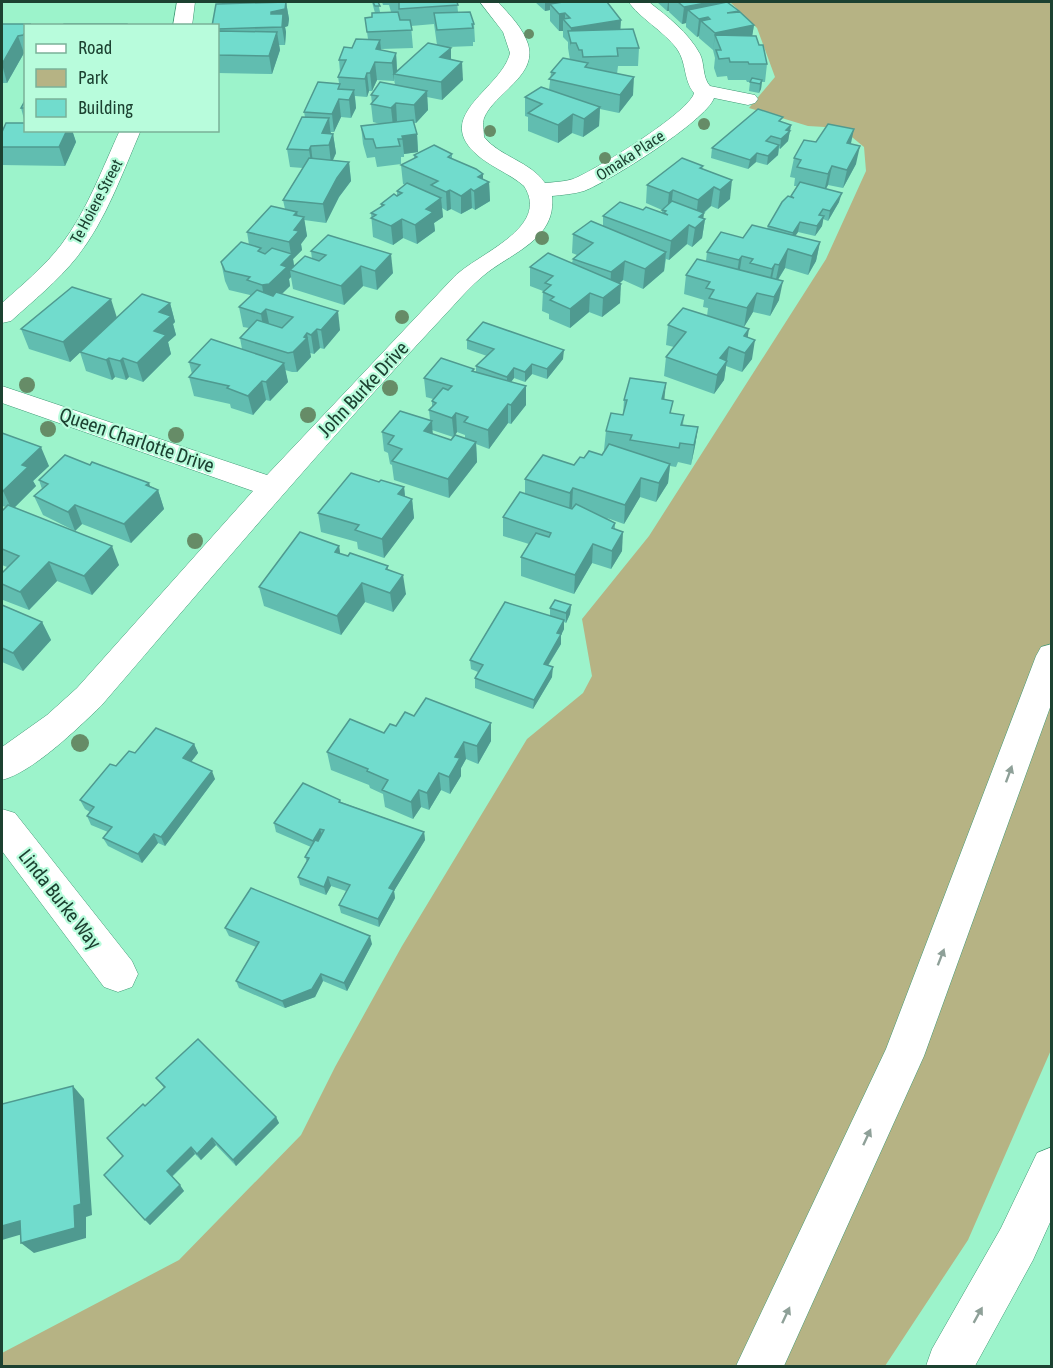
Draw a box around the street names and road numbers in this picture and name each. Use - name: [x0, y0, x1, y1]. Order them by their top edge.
- street label: Omaka Place: [593, 126, 667, 184]
- street label: Te Hoiere Street: [66, 156, 126, 246]
- street label: John Burke Drive: [313, 336, 413, 441]
- street label: Queen Charlotte Drive: [57, 402, 218, 477]
- street label: Linda Burke Way: [14, 844, 106, 953]

